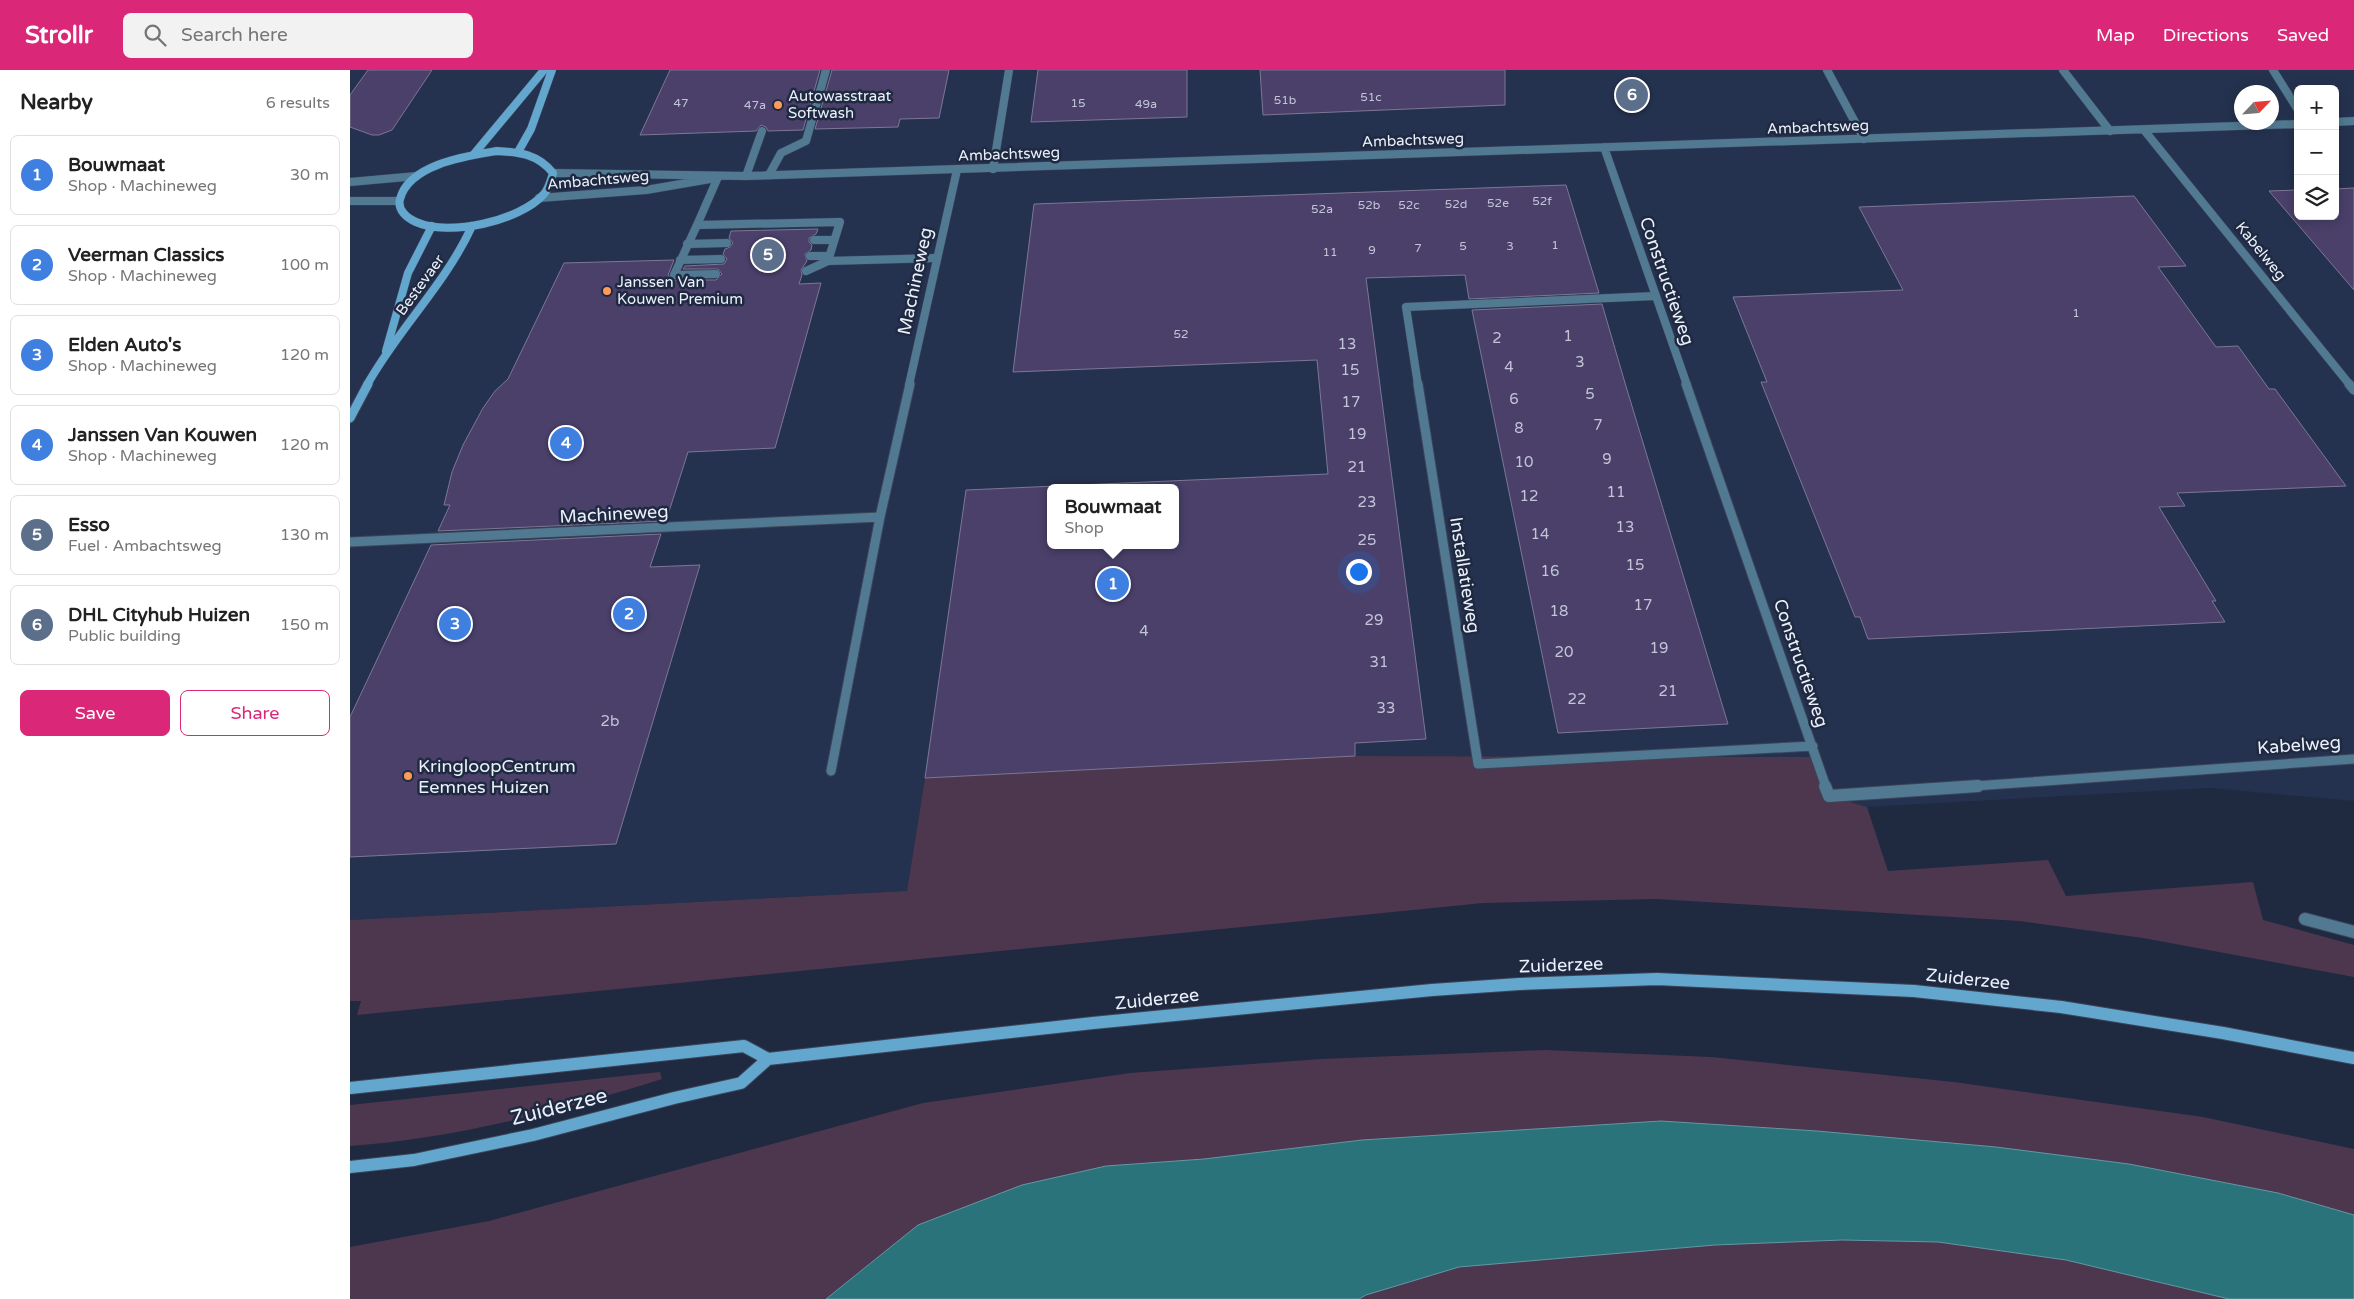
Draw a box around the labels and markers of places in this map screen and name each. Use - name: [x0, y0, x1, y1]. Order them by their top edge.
- pin: 6: [1616, 76, 1648, 114]
- place label: Autowasstraat Softwash: [788, 87, 891, 122]
- marker: Autowasstraat Softwash: [772, 99, 784, 111]
- pin: 5: [752, 236, 784, 274]
- place label: Janssen Van Kouwen Premium: [617, 273, 743, 308]
- marker: Janssen Van Kouwen Premium: [601, 285, 613, 297]
- pin: 4: [550, 424, 582, 462]
- pin: 1: [1097, 565, 1129, 603]
- pin: 2: [613, 595, 645, 633]
- pin: 3: [439, 605, 471, 643]
- place label: KringloopCentrum Eemnes Huizen: [418, 755, 576, 798]
- marker: KringloopCentrum Eemnes Huizen: [402, 770, 414, 782]

